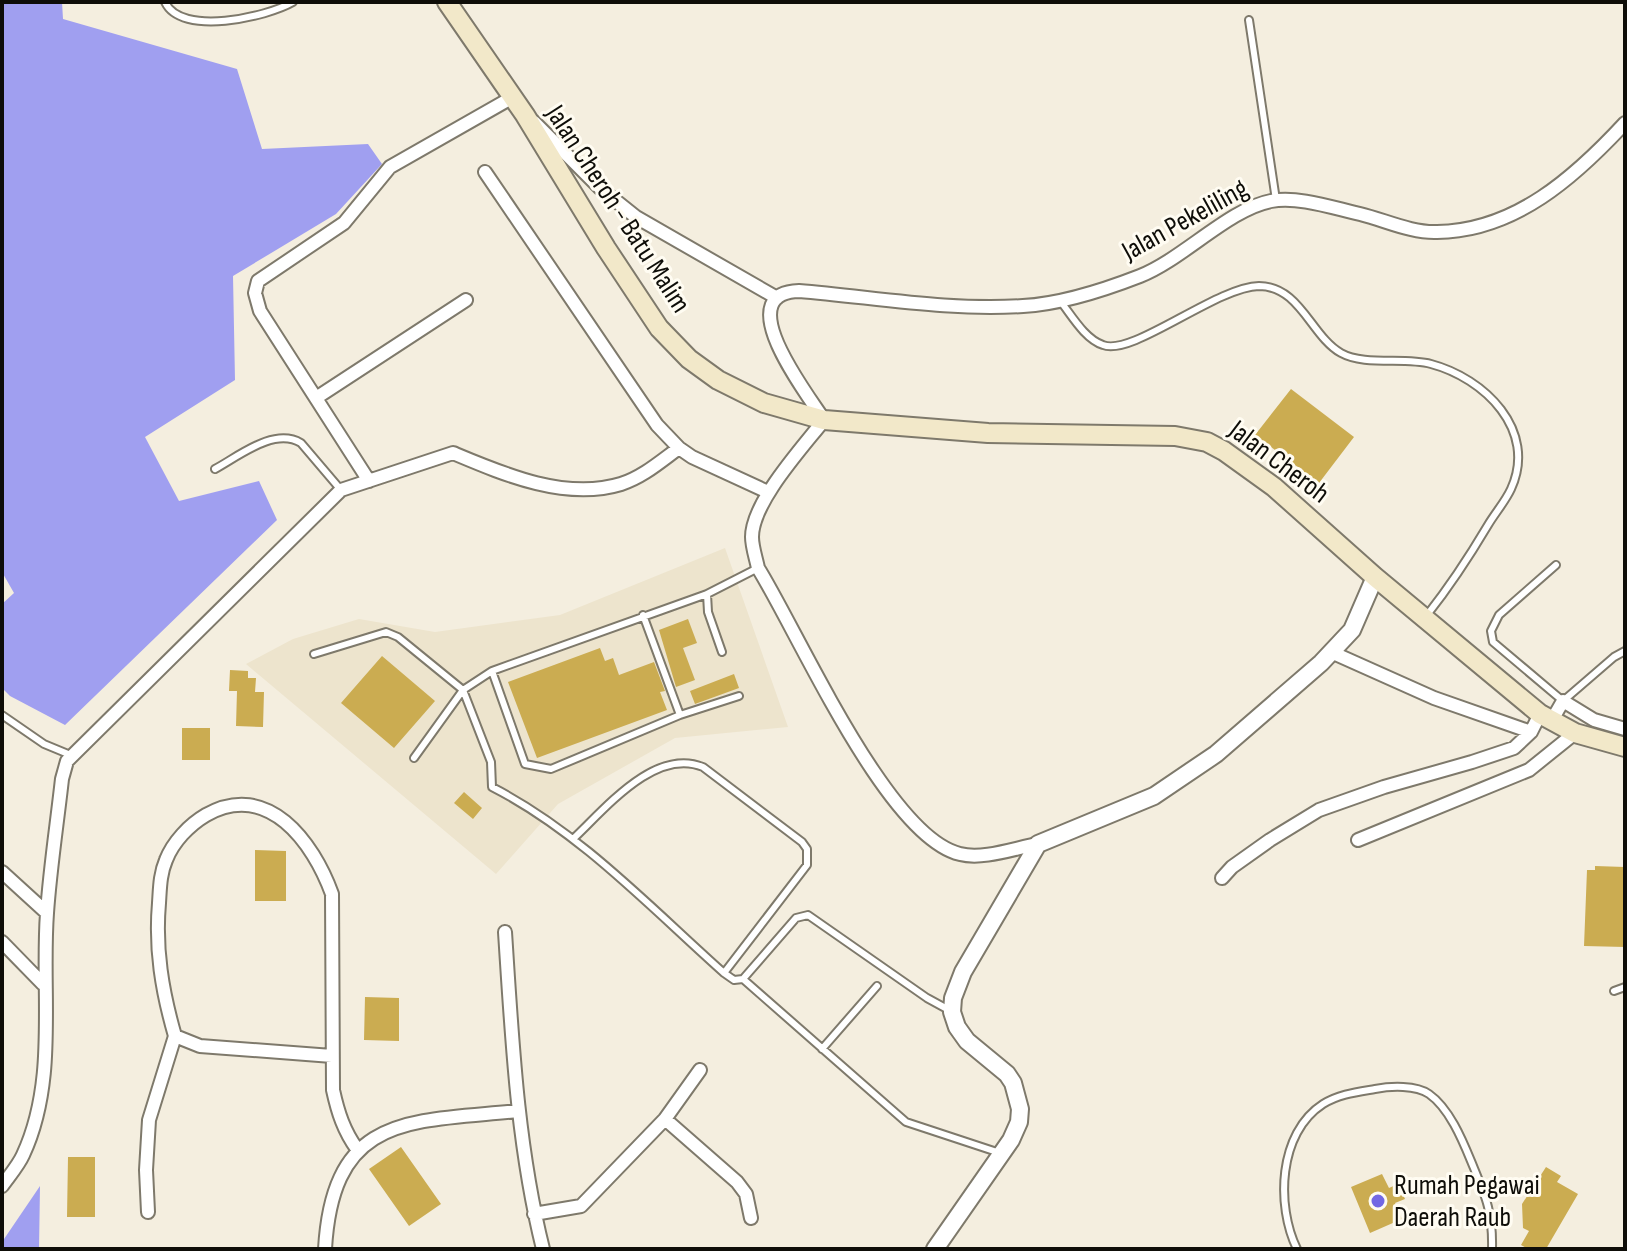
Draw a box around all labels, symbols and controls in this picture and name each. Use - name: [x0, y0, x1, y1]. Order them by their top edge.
- street label: Jalan Cheroh - Batu Malim: [538, 98, 697, 319]
- street label: Jalan Pekeliling: [1115, 172, 1254, 269]
- street label: Jalan Cheroh: [1222, 413, 1336, 510]
- place label: Rumah Pegawai Daerah Raub: [1394, 1169, 1540, 1234]
- marker: Rumah Pegawai Daerah Raub: [1369, 1192, 1387, 1210]

